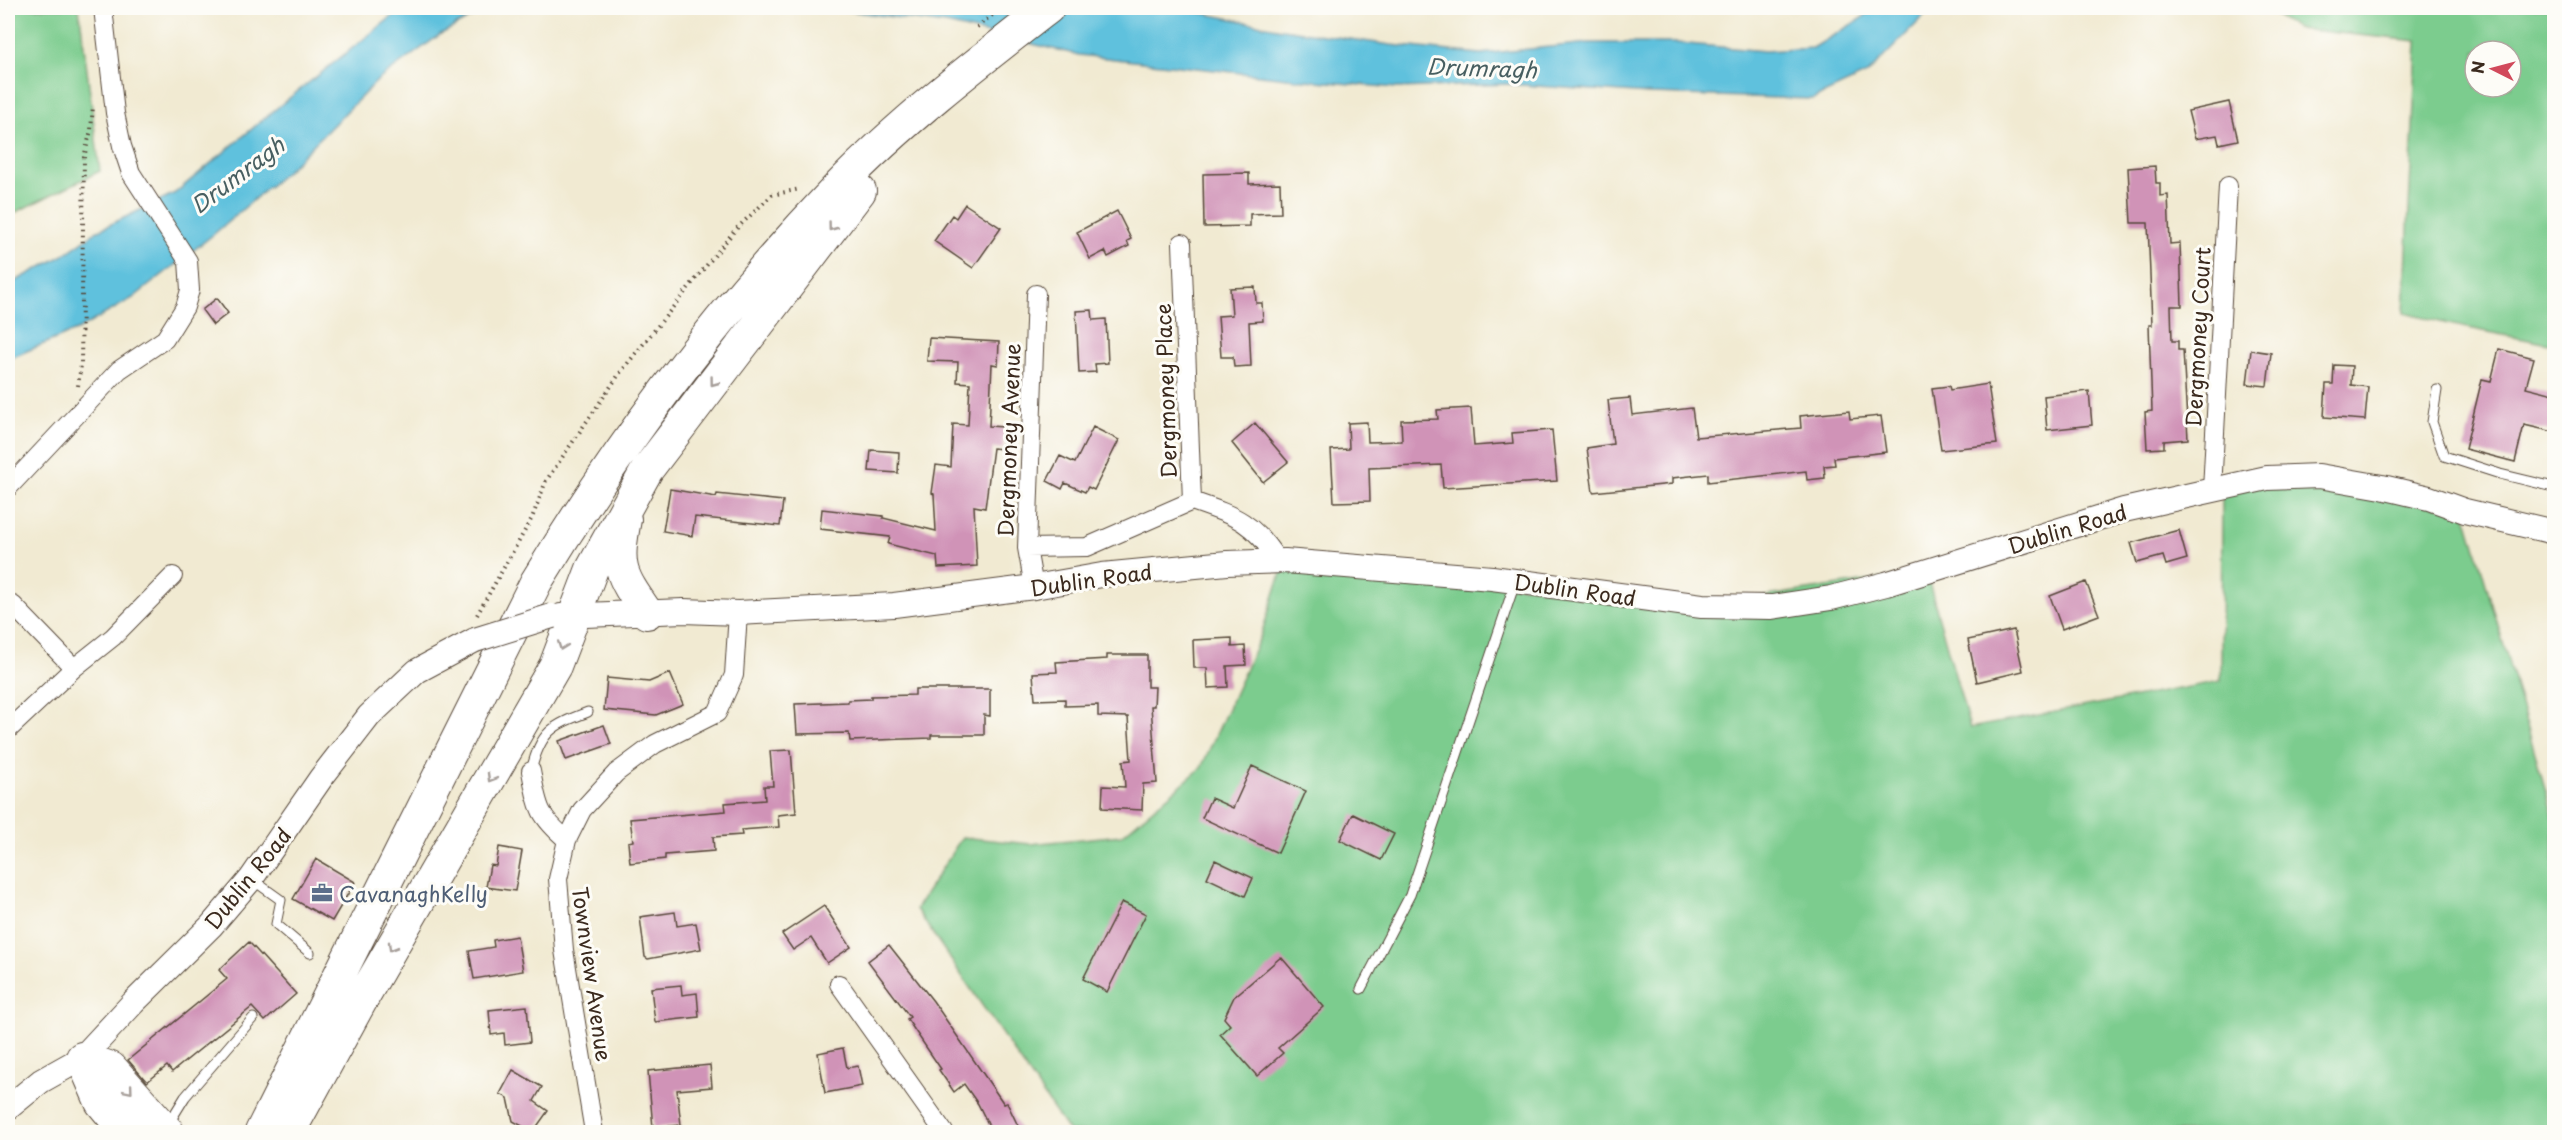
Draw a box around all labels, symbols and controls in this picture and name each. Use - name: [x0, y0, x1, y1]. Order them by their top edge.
- north arrow: [2463, 39, 2523, 99]
- water label: Drumragh: [1427, 49, 1538, 85]
- text: N: [2464, 60, 2490, 75]
- water label: Drumragh: [183, 127, 291, 220]
- one-way arrow: [828, 220, 839, 231]
- street label: Dergmoney Court: [2176, 246, 2218, 428]
- street label: Dergmoney Place: [1146, 303, 1184, 479]
- street label: Dergmoney Avenue: [989, 343, 1027, 537]
- one-way arrow: [710, 376, 721, 387]
- street label: Dublin Road: [2003, 495, 2131, 561]
- street label: Dublin Road: [1028, 555, 1154, 603]
- street label: Dublin Road: [1512, 565, 1638, 613]
- one-way arrow: [557, 640, 570, 651]
- one-way arrow: [487, 772, 498, 783]
- street label: Dublin Road: [196, 820, 298, 936]
- place label: CavanaghKelly: [339, 877, 488, 909]
- office icon: CavanaghKelly: [310, 881, 334, 905]
- street label: Townview Avenue: [565, 885, 621, 1063]
- one-way arrow: [388, 941, 400, 951]
- one-way arrow: [121, 1083, 132, 1094]

